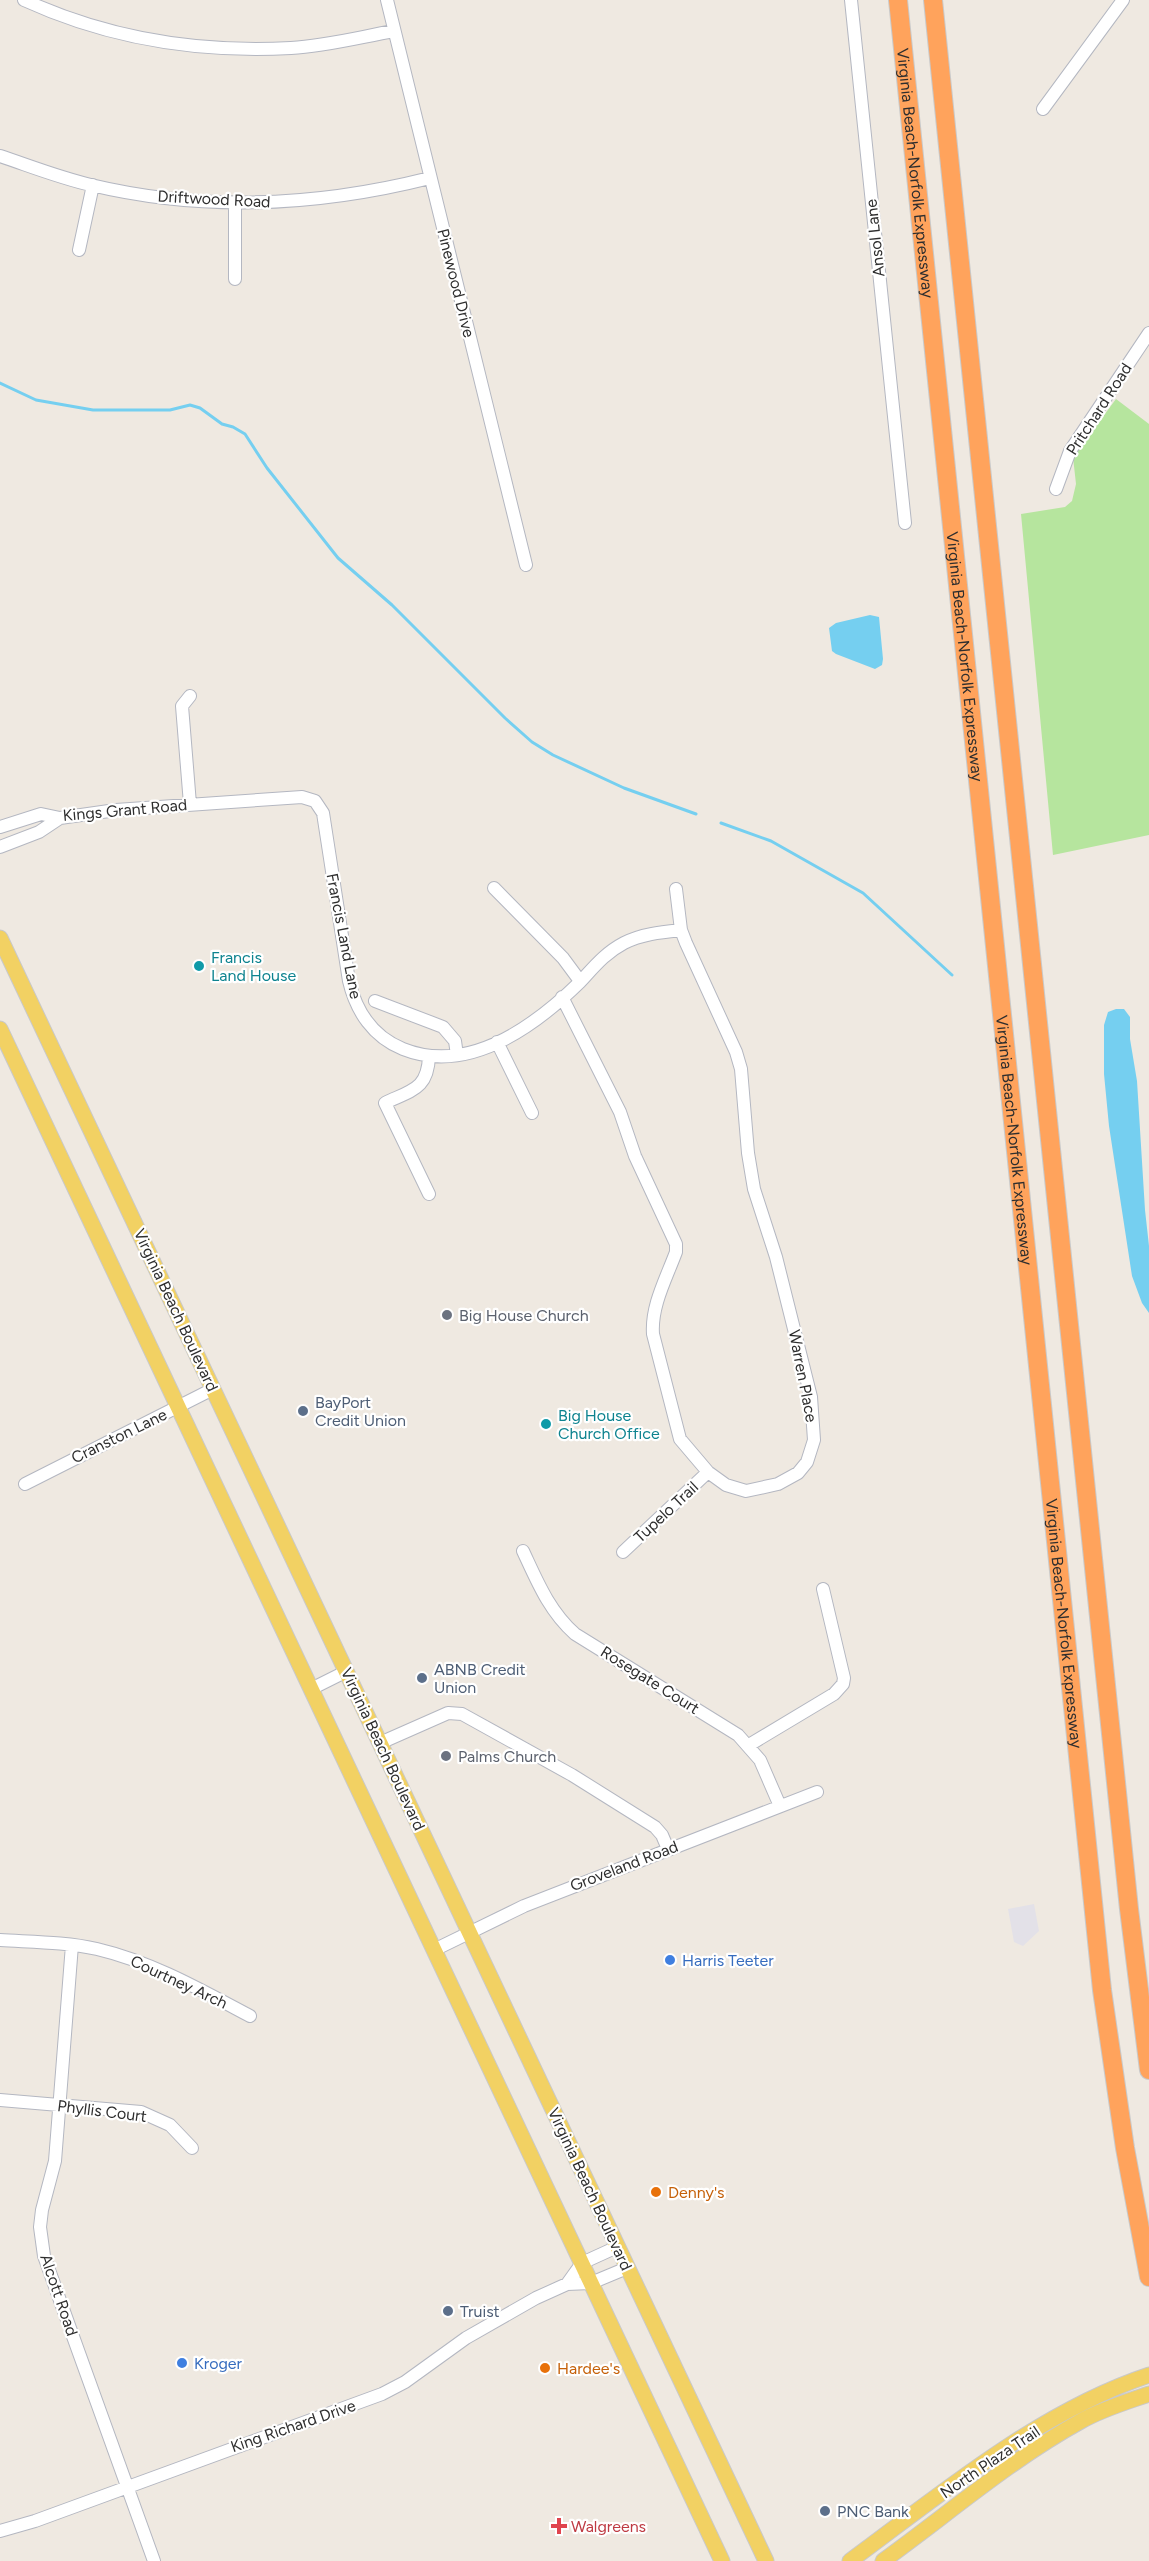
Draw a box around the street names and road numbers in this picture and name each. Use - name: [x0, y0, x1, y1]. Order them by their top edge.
- street label: Virginia Beach-Norfolk Expressway: [893, 47, 938, 300]
- street label: Driftwood Road: [157, 187, 271, 211]
- street label: Ansol Lane: [861, 198, 889, 278]
- street label: Pinewood Drive: [433, 227, 479, 340]
- street label: Pritchard Road: [1062, 360, 1136, 458]
- street label: Virginia Beach-Norfolk Expressway: [943, 531, 988, 783]
- street label: Kings Grant Road: [62, 795, 188, 825]
- street label: Francis Land Lane: [322, 872, 366, 1001]
- street label: Virginia Beach-Norfolk Expressway: [993, 1014, 1037, 1266]
- street label: Virginia Beach Boulevard: [130, 1226, 222, 1394]
- street label: Warren Place: [785, 1328, 821, 1424]
- street label: Cranston Lane: [68, 1405, 170, 1467]
- street label: Tupelo Trail: [630, 1477, 702, 1547]
- street label: Virginia Beach-Norfolk Expressway: [1042, 1498, 1087, 1750]
- street label: Rosegate Court: [597, 1642, 703, 1718]
- street label: Virginia Beach Boulevard: [337, 1665, 429, 1833]
- street label: Groveland Road: [567, 1837, 681, 1895]
- street label: Courtney Arch: [127, 1951, 231, 2013]
- street label: Phyllis Court: [56, 2096, 148, 2126]
- street label: Virginia Beach Boulevard: [544, 2105, 636, 2273]
- street label: Alcott Road: [36, 2252, 82, 2338]
- street label: King Richard Drive: [228, 2396, 358, 2456]
- street label: North Plaza Trail: [937, 2422, 1043, 2502]

